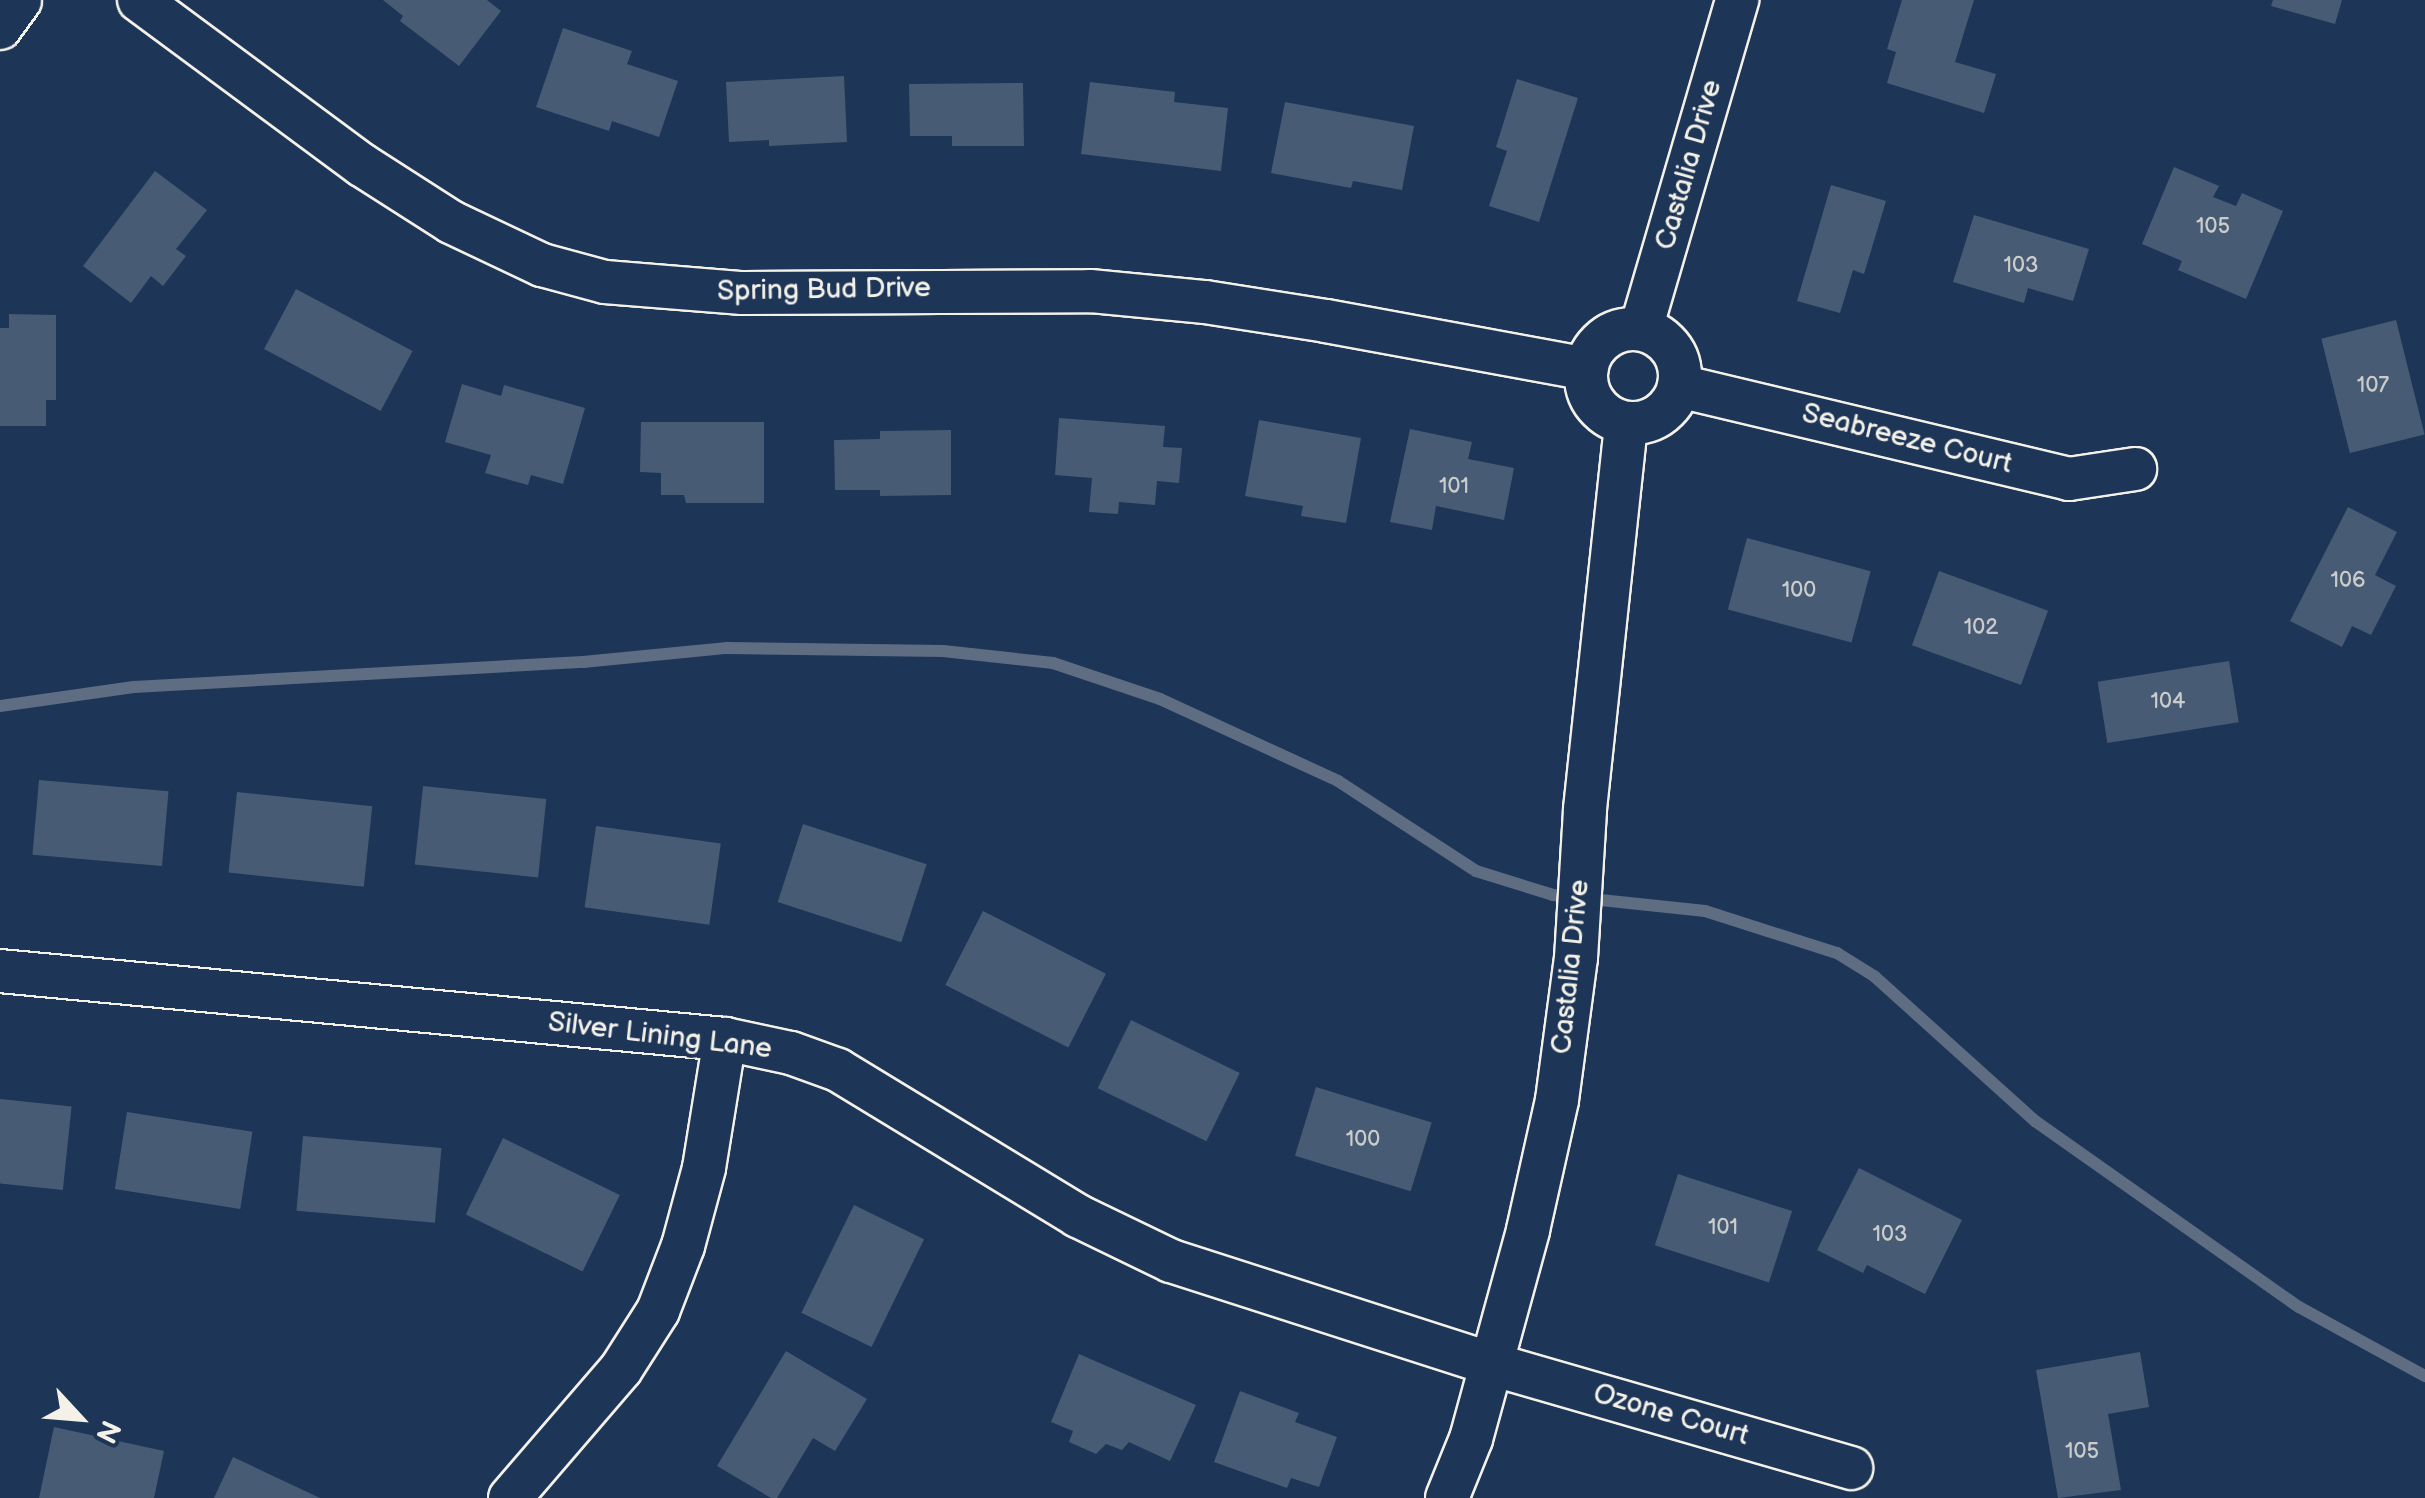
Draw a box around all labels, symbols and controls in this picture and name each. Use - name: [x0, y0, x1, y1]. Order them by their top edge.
- street label: Castalia Drive: [1649, 76, 1729, 254]
- house number: 105: [2196, 214, 2230, 240]
- house number: 103: [2004, 253, 2038, 279]
- street label: Spring Bud Drive: [717, 271, 931, 309]
- house number: 107: [2357, 373, 2389, 399]
- street label: Seabreeze Court: [1799, 397, 2015, 481]
- house number: 101: [1439, 474, 1469, 500]
- house number: 106: [2331, 568, 2365, 594]
- house number: 100: [1782, 578, 1816, 604]
- house number: 102: [1964, 615, 1998, 641]
- house number: 104: [2151, 689, 2185, 715]
- street label: Castalia Drive: [1545, 878, 1597, 1056]
- street label: Silver Lining Lane: [546, 1006, 774, 1066]
- house number: 100: [1346, 1127, 1380, 1153]
- house number: 101: [1708, 1215, 1738, 1241]
- house number: 103: [1873, 1222, 1907, 1248]
- north arrow: [30, 1368, 130, 1468]
- street label: Ozone Court: [1589, 1377, 1753, 1453]
- text: N: [88, 1415, 127, 1448]
- house number: 105: [2065, 1439, 2099, 1465]

